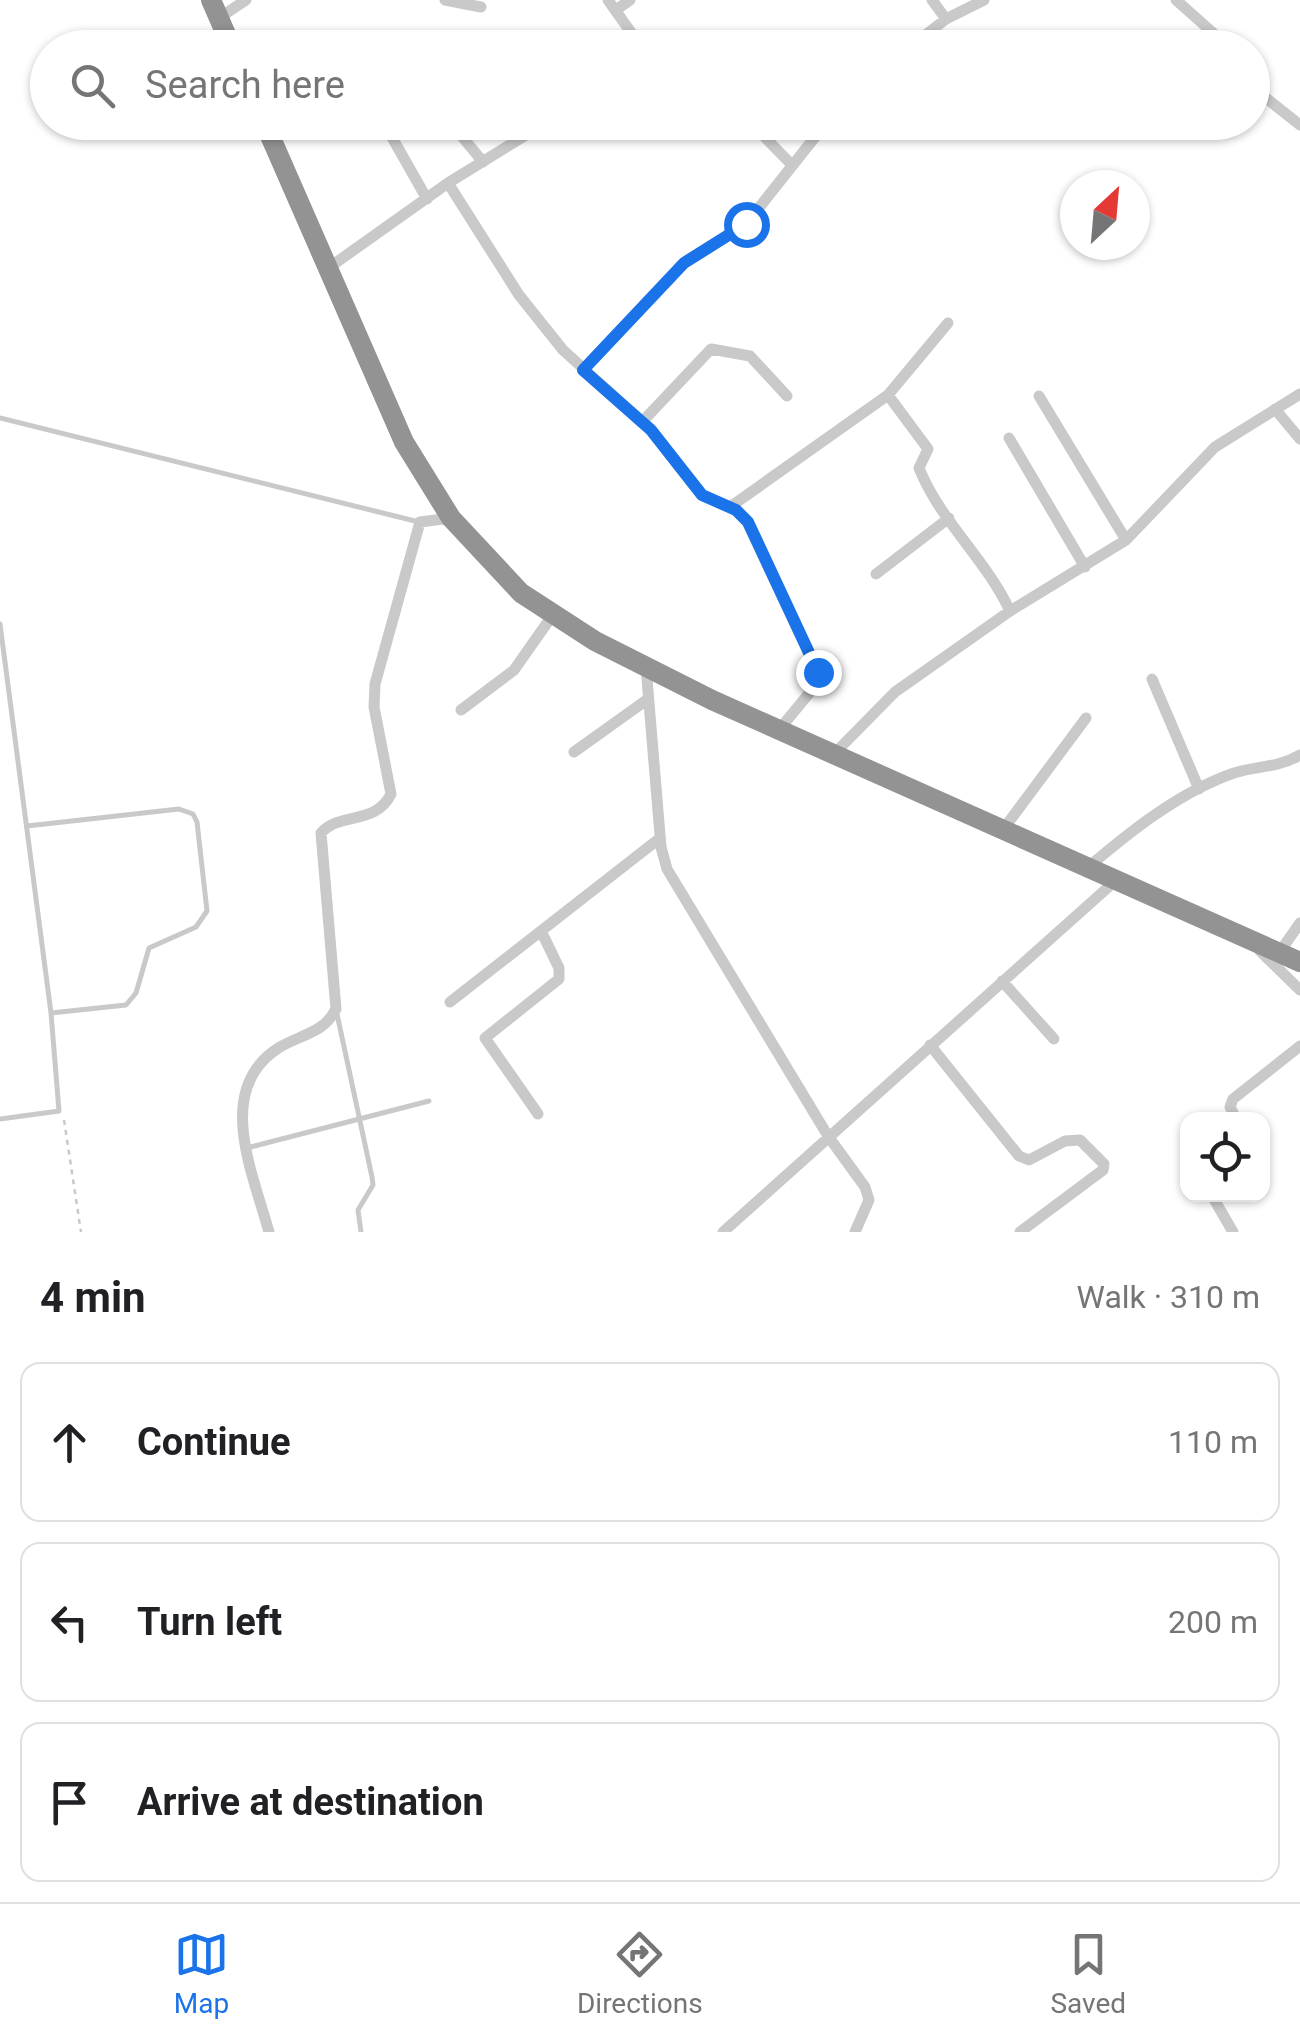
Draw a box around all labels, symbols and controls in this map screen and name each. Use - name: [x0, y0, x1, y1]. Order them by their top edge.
- search box: [30, 30, 1270, 140]
- icon: search: [65, 58, 120, 113]
- text: Search here: [145, 63, 345, 107]
- north arrow: [1060, 170, 1150, 260]
- route start: [724, 202, 770, 248]
- route end: [796, 650, 842, 696]
- map controls: [1180, 1112, 1270, 1202]
- button: locate: [1180, 1112, 1270, 1202]
- text: 4 min: [40, 1273, 146, 1322]
- text: Walk · 310 m: [1077, 1278, 1260, 1316]
- icon: ahead: [42, 1415, 97, 1470]
- text: Continue: [137, 1420, 291, 1464]
- text: 110 m: [1168, 1423, 1258, 1461]
- icon: left: [42, 1595, 97, 1650]
- text: Turn left: [137, 1600, 282, 1644]
- text: 200 m: [1168, 1603, 1258, 1641]
- icon: arrive: [42, 1775, 97, 1830]
- text: Arrive at destination: [137, 1780, 484, 1824]
- tab: Map: [174, 1927, 229, 2020]
- tab: Directions: [577, 1927, 703, 2020]
- tab: Saved: [1050, 1927, 1126, 2020]

